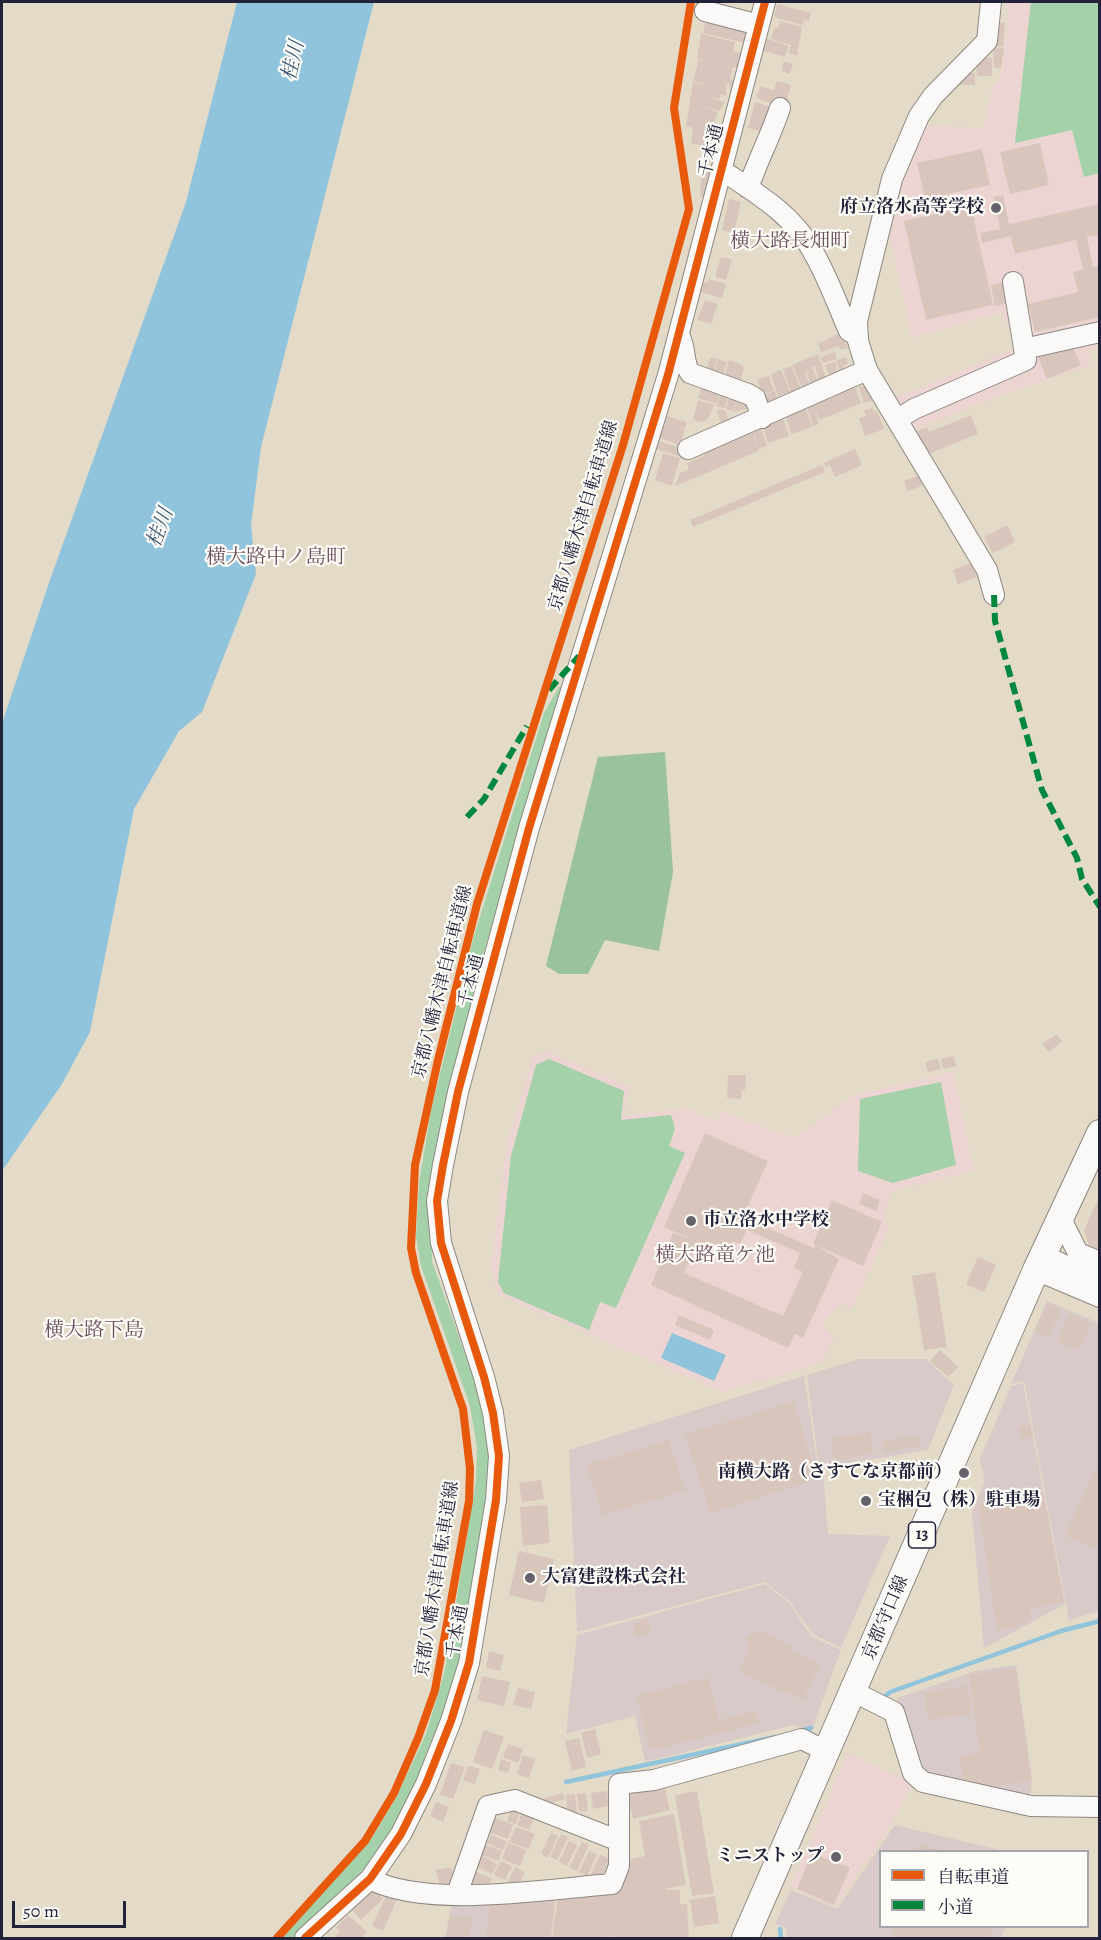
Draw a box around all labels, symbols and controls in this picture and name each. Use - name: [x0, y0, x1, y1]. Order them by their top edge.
- water label: 桂川: [278, 39, 310, 83]
- street label: 千本通: [695, 122, 729, 180]
- place label: 府立洛水高等学校: [840, 197, 984, 219]
- marker: 府立洛水高等学校: [989, 201, 1003, 215]
- district label: 横大路長畑町: [730, 230, 850, 254]
- street label: 京都八幡木津自転車道線: [545, 418, 623, 614]
- water label: 桂川: [143, 505, 179, 551]
- district label: 横大路中ノ島町: [206, 546, 346, 570]
- street label: 京都八幡木津自転車道線: [409, 883, 477, 1081]
- street label: 千本通: [455, 952, 489, 1010]
- place label: 市立洛水中学校: [703, 1210, 829, 1232]
- marker: 市立洛水中学校: [684, 1214, 698, 1228]
- district label: 横大路竜ケ池: [655, 1244, 775, 1268]
- district label: 横大路下島: [44, 1319, 144, 1343]
- place label: 南横大路（さすてな京都前）: [718, 1462, 952, 1484]
- marker: 南横大路（さすてな京都前）: [957, 1466, 971, 1480]
- street label: 京都八幡木津自転車道線: [412, 1480, 464, 1678]
- place label: 宝梱包（株）駐車場: [878, 1490, 1040, 1512]
- marker: 宝梱包（株）駐車場: [859, 1494, 873, 1508]
- road number: 13: [908, 1522, 936, 1548]
- place label: 大富建設株式会社: [542, 1567, 686, 1589]
- marker: 大富建設株式会社: [523, 1571, 537, 1585]
- street label: 京都守口線: [858, 1572, 914, 1664]
- street label: 千本通: [443, 1604, 473, 1660]
- place label: ミニストップ: [716, 1846, 824, 1868]
- marker: ミニストップ: [829, 1850, 843, 1864]
- legend: [879, 1850, 1089, 1928]
- text: 自転車道: [937, 1865, 1009, 1889]
- scale bar: [15, 1889, 129, 1927]
- text: 小道: [937, 1895, 973, 1919]
- text: 50 m: [23, 1899, 59, 1923]

